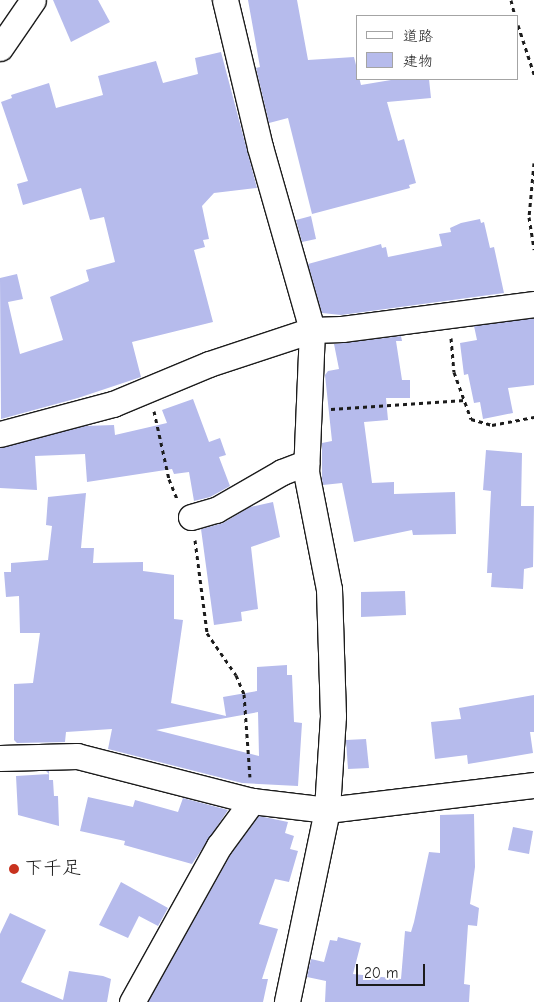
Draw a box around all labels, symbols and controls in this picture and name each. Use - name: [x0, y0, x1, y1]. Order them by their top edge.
- legend: [356, 15, 519, 80]
- text: 道路: [403, 27, 433, 45]
- text: 建物: [403, 52, 433, 70]
- place label: 下千足: [24, 858, 81, 880]
- marker: 下千足: [8, 863, 20, 875]
- scale bar: [359, 954, 428, 986]
- text: 20 m: [364, 964, 398, 982]

